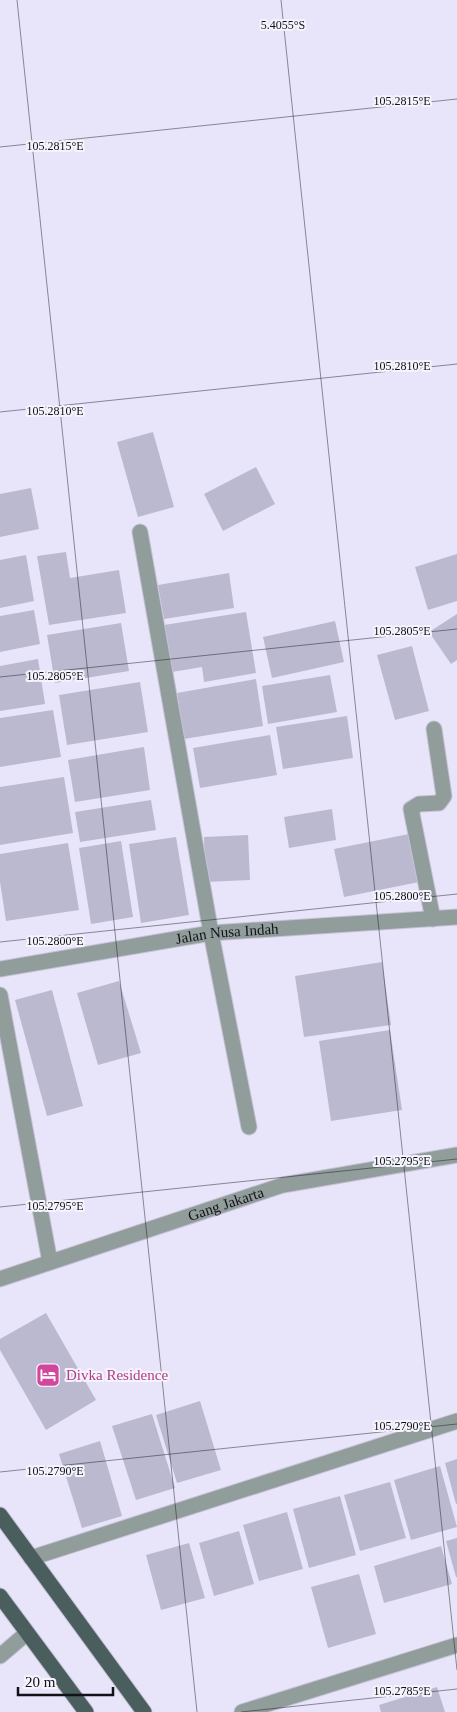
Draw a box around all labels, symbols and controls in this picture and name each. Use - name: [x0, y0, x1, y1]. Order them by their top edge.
- text: 5.4055°S: [261, 18, 305, 32]
- text: 105.2815°E: [373, 94, 431, 108]
- text: 105.2815°E: [26, 139, 84, 153]
- text: 105.2810°E: [373, 359, 431, 373]
- text: 105.2810°E: [26, 404, 84, 418]
- text: 105.2805°E: [373, 624, 431, 638]
- text: 105.2805°E: [26, 669, 84, 683]
- text: 105.2800°E: [373, 889, 431, 903]
- street label: Jalan Nusa Indah: [174, 921, 280, 947]
- text: 105.2800°E: [26, 934, 84, 948]
- text: 105.2795°E: [373, 1154, 431, 1168]
- street label: Gang Jakarta: [186, 1184, 266, 1224]
- text: 105.2795°E: [26, 1199, 84, 1213]
- hotel icon: Divka Residence: [35, 1362, 61, 1388]
- place label: Divka Residence: [66, 1367, 168, 1383]
- text: 105.2790°E: [373, 1419, 431, 1433]
- text: 105.2790°E: [26, 1464, 84, 1478]
- scale bar: [18, 1664, 112, 1696]
- text: 20 m: [25, 1674, 56, 1690]
- text: 105.2785°E: [373, 1684, 431, 1698]

